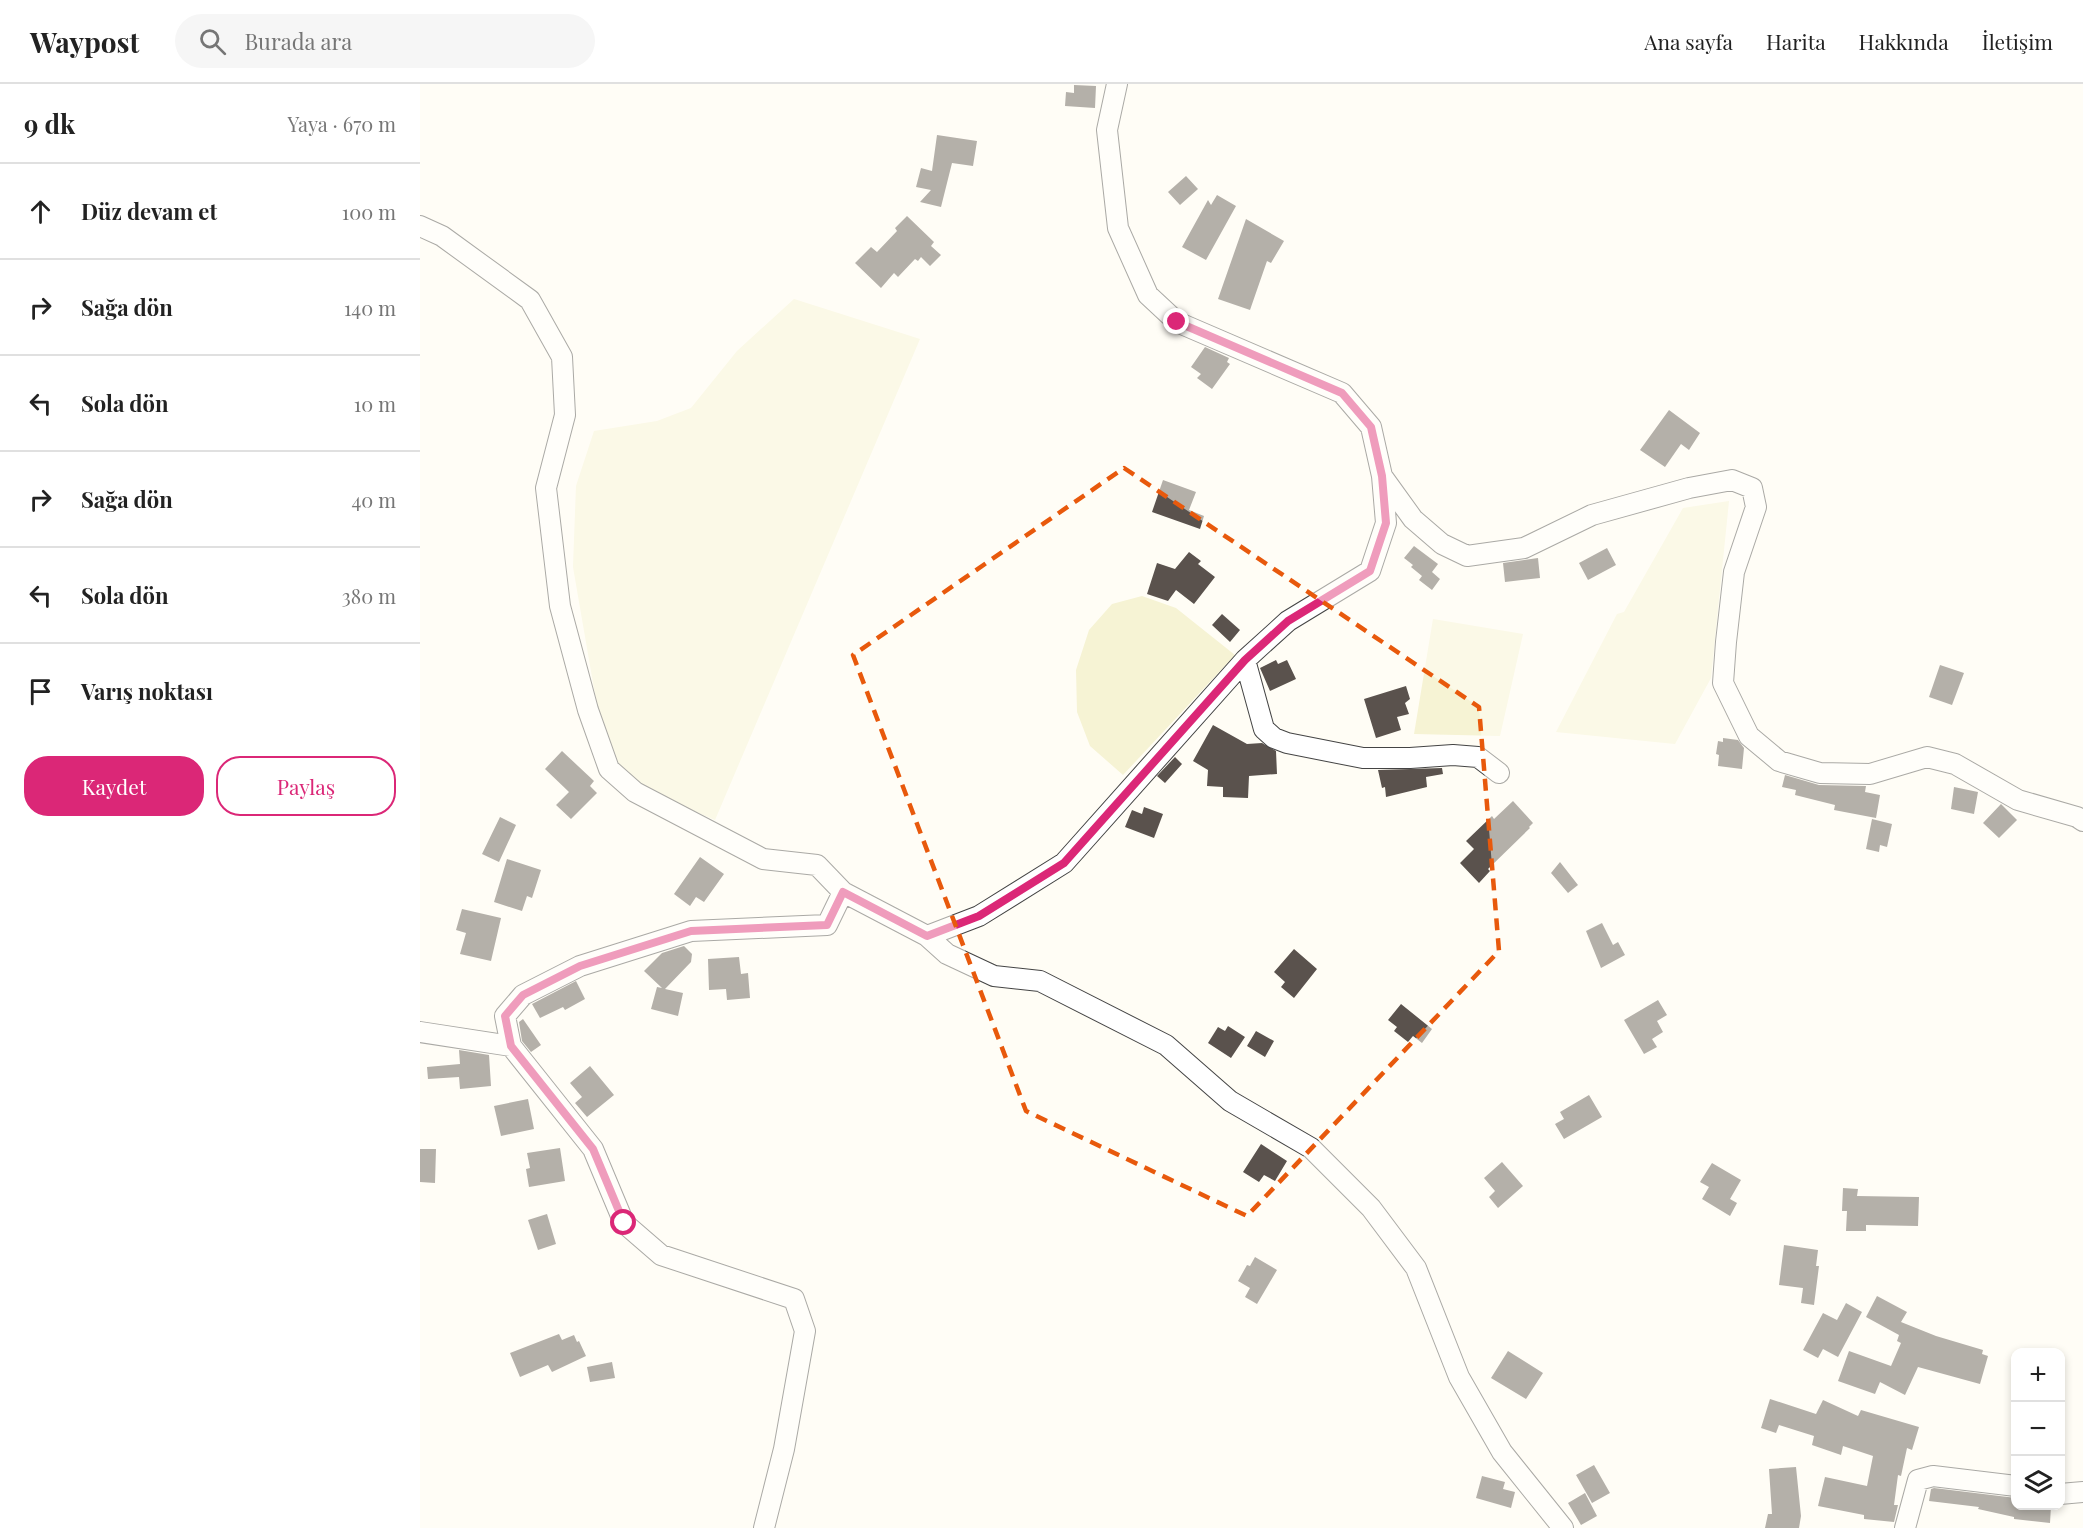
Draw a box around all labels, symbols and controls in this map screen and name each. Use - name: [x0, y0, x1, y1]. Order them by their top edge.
- search box: [175, 14, 595, 68]
- text: Waypost: [30, 23, 139, 60]
- icon: search: [196, 25, 229, 58]
- text: Burada ara: [244, 26, 352, 56]
- text: Ana sayfa: [1644, 27, 1733, 55]
- text: Harita: [1766, 27, 1826, 55]
- text: Hakkında: [1859, 27, 1949, 55]
- text: İletişim: [1982, 27, 2053, 55]
- text: 9 dk: [24, 106, 75, 141]
- text: Yaya · 670 m: [288, 110, 396, 137]
- icon: ahead: [24, 195, 57, 228]
- text: Düz devam et: [81, 196, 217, 226]
- text: 100 m: [342, 198, 396, 225]
- icon: right: [24, 291, 57, 324]
- text: Sağa dön: [81, 292, 173, 322]
- text: 140 m: [344, 294, 396, 321]
- route end: [1163, 308, 1189, 334]
- icon: left: [24, 387, 57, 420]
- text: Sola dön: [81, 388, 168, 418]
- text: 10 m: [354, 390, 396, 417]
- icon: right: [24, 483, 57, 516]
- text: Sağa dön: [81, 484, 173, 514]
- text: 40 m: [351, 486, 396, 513]
- icon: left: [24, 579, 57, 612]
- text: Sola dön: [81, 580, 168, 610]
- text: 380 m: [342, 582, 396, 609]
- icon: arrive: [24, 675, 57, 708]
- text: Varış noktası: [81, 676, 213, 706]
- button: Kaydet: [24, 756, 204, 816]
- button: Paylaş: [216, 756, 396, 816]
- route start: [610, 1209, 636, 1235]
- map controls: [2011, 1348, 2065, 1510]
- button: +: [2011, 1348, 2065, 1402]
- button: −: [2011, 1402, 2065, 1456]
- button: layers: [2011, 1456, 2065, 1510]

